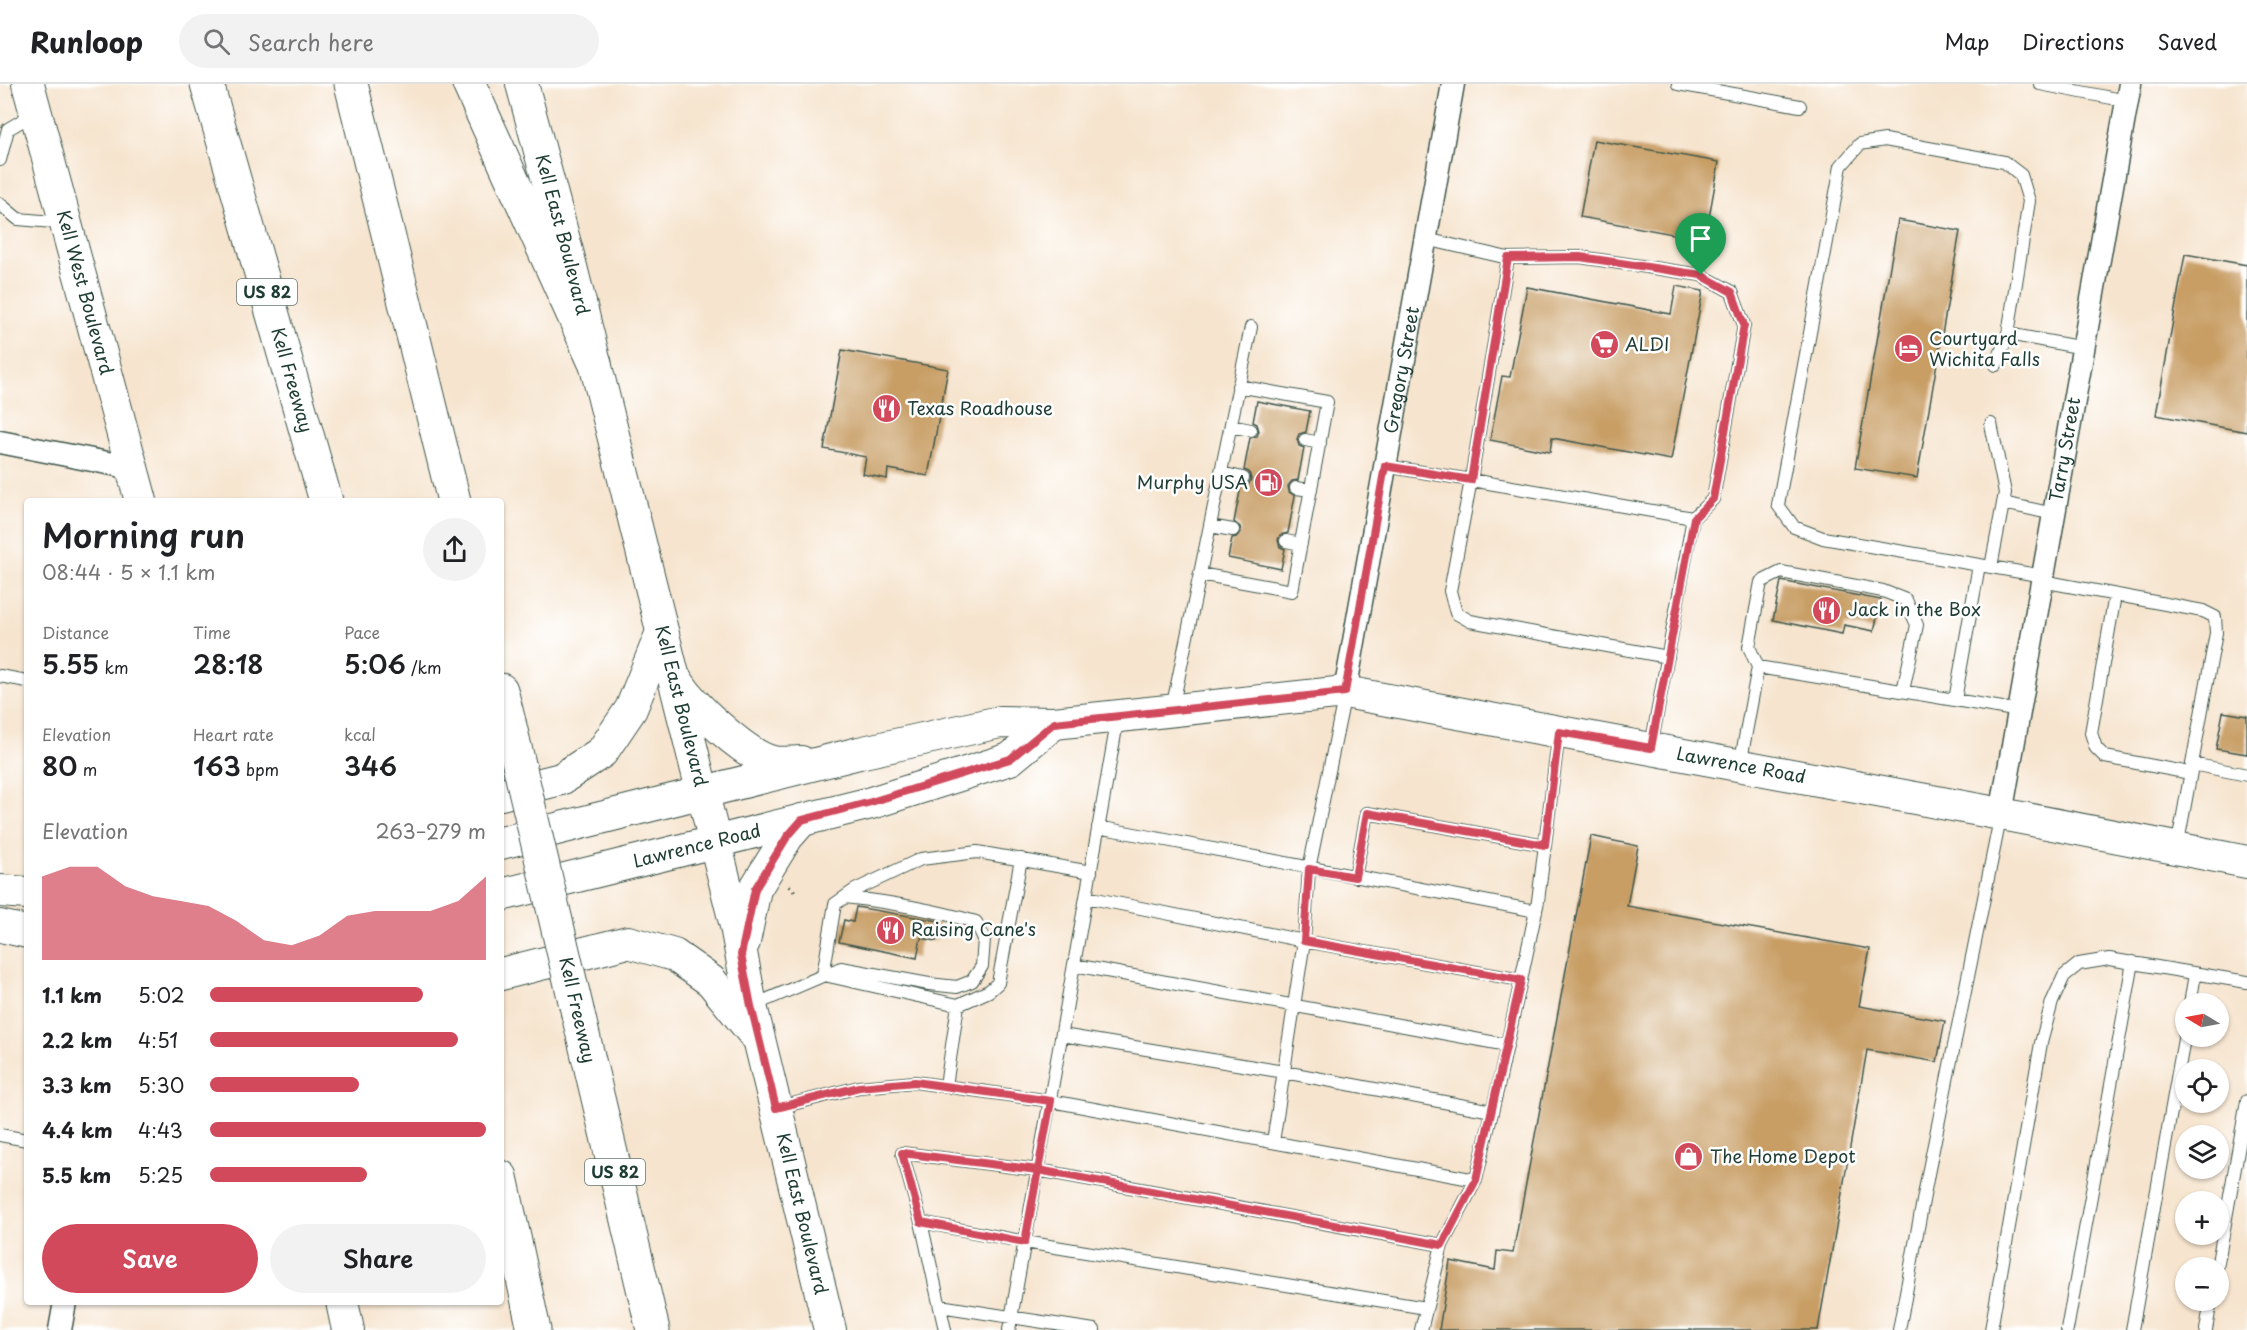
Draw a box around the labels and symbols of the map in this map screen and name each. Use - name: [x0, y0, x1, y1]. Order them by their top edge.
- street label: Kell East Boulevard: [529, 151, 598, 318]
- street label: Kell West Boulevard: [51, 207, 121, 377]
- pin: [1675, 213, 1726, 275]
- road number: US 82: [237, 279, 297, 305]
- street label: Gregory Street: [1376, 304, 1425, 436]
- street label: Kell Freeway: [265, 324, 321, 436]
- place label: Courtyard Wichita Falls: [1929, 324, 2040, 372]
- supermarket icon: ALDI: [1588, 329, 1620, 361]
- place label: ALDI: [1625, 330, 1670, 357]
- hotel icon: Courtyard Wichita Falls: [1892, 333, 1924, 365]
- restaurant icon: Texas Roadhouse: [870, 393, 902, 425]
- place label: Texas Roadhouse: [907, 394, 1053, 421]
- street label: Tarry Street: [2041, 395, 2086, 504]
- fuel station icon: Murphy USA: [1253, 467, 1285, 499]
- place label: Murphy USA: [1137, 468, 1248, 495]
- restaurant icon: Jack in the Box: [1811, 594, 1843, 626]
- place label: Jack in the Box: [1848, 595, 1981, 622]
- street label: Kell East Boulevard: [649, 622, 716, 789]
- street label: Lawrence Road: [1674, 739, 1808, 789]
- street label: Lawrence Road: [630, 816, 763, 874]
- restaurant icon: Raising Cane's: [874, 914, 906, 946]
- place label: Raising Cane's: [911, 915, 1036, 942]
- street label: Kell Freeway: [553, 954, 604, 1065]
- north arrow: [2175, 993, 2229, 1047]
- street label: Kell East Boulevard: [770, 1130, 836, 1297]
- shop icon: The Home Depot: [1673, 1141, 1705, 1173]
- place label: The Home Depot: [1710, 1142, 1856, 1169]
- road number: US 82: [585, 1159, 645, 1185]

